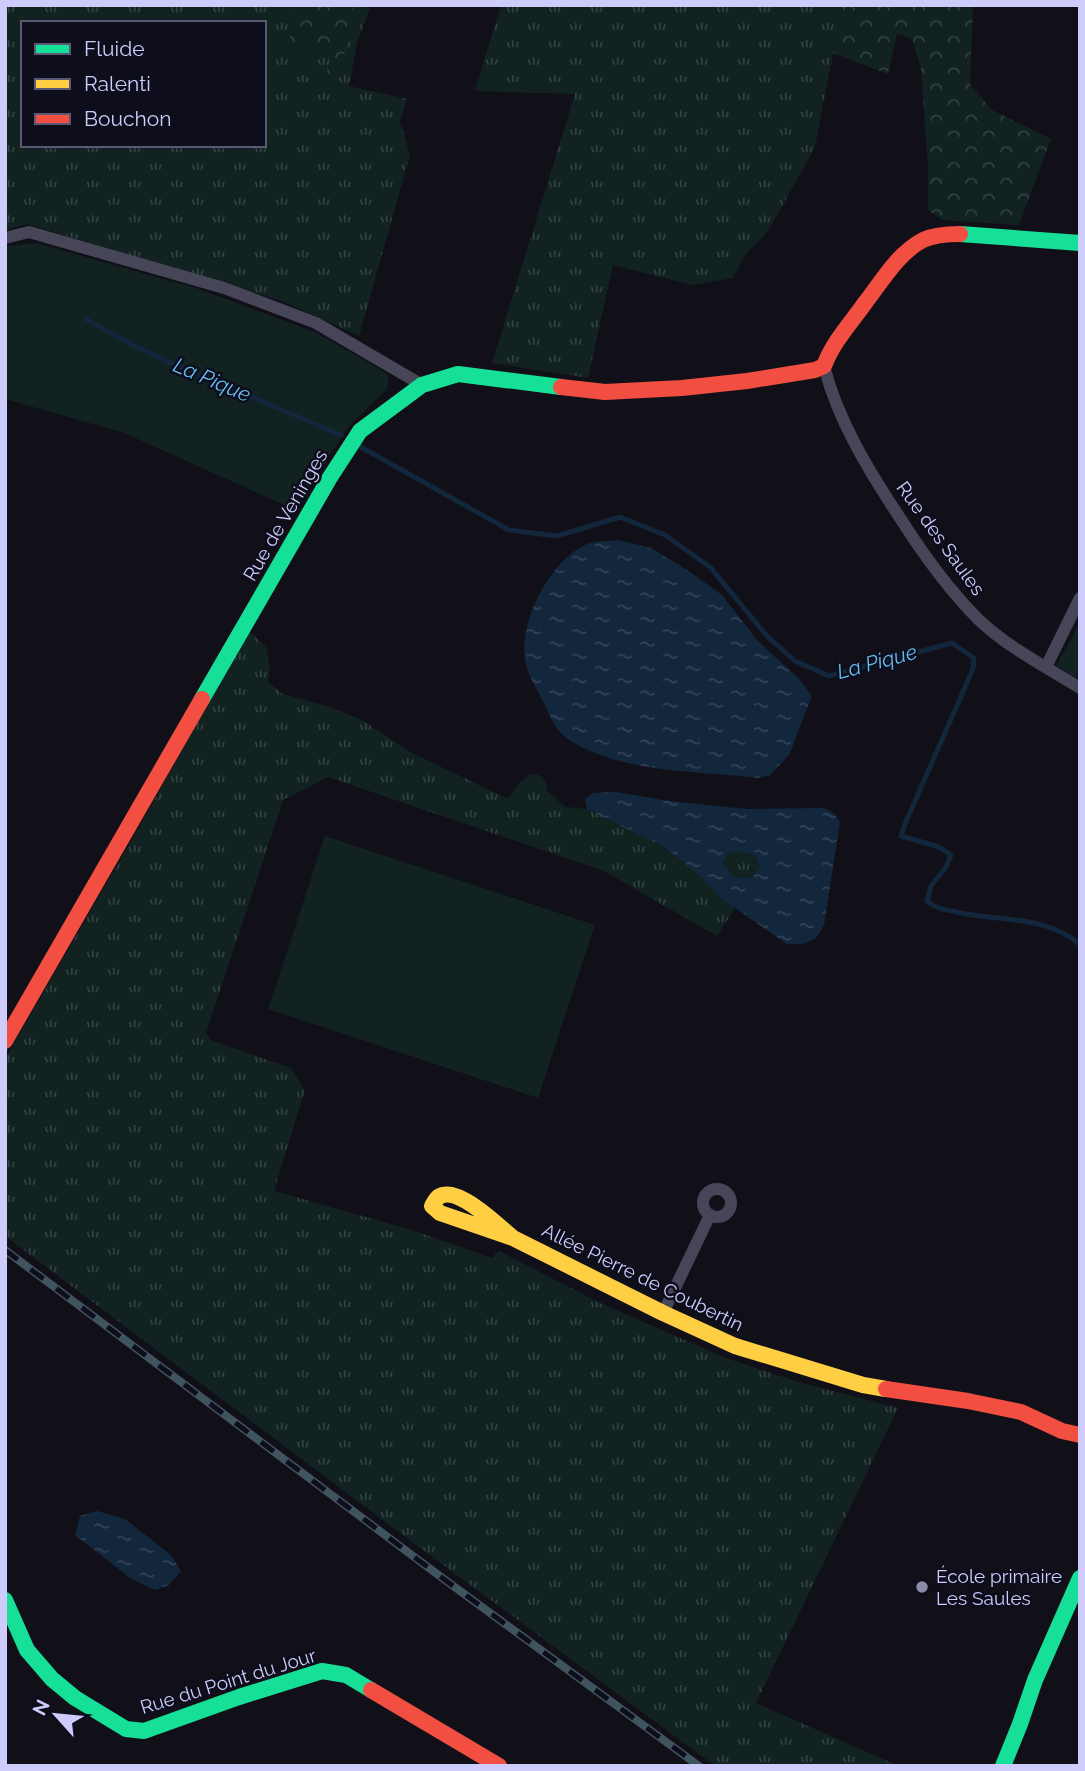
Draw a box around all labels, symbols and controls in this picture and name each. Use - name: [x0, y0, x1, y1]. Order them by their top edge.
- legend: [21, 21, 266, 147]
- text: Fluide: [84, 36, 145, 61]
- text: Ralenti: [84, 71, 151, 96]
- text: Bouchon: [84, 106, 171, 131]
- water label: La Pique: [170, 352, 255, 407]
- street label: Rue de Veninges: [239, 445, 331, 585]
- street label: Rue des Saules: [892, 477, 990, 599]
- water label: La Pique: [834, 639, 920, 684]
- street label: Allée Pierre de Coubertin: [539, 1219, 747, 1335]
- place label: École primaire Les Saules: [936, 1565, 1062, 1609]
- marker: École primaire Les Saules: [914, 1579, 930, 1595]
- street label: Rue du Point du Jour: [138, 1644, 319, 1718]
- north arrow: [21, 1680, 91, 1750]
- text: N: [28, 1696, 54, 1719]

